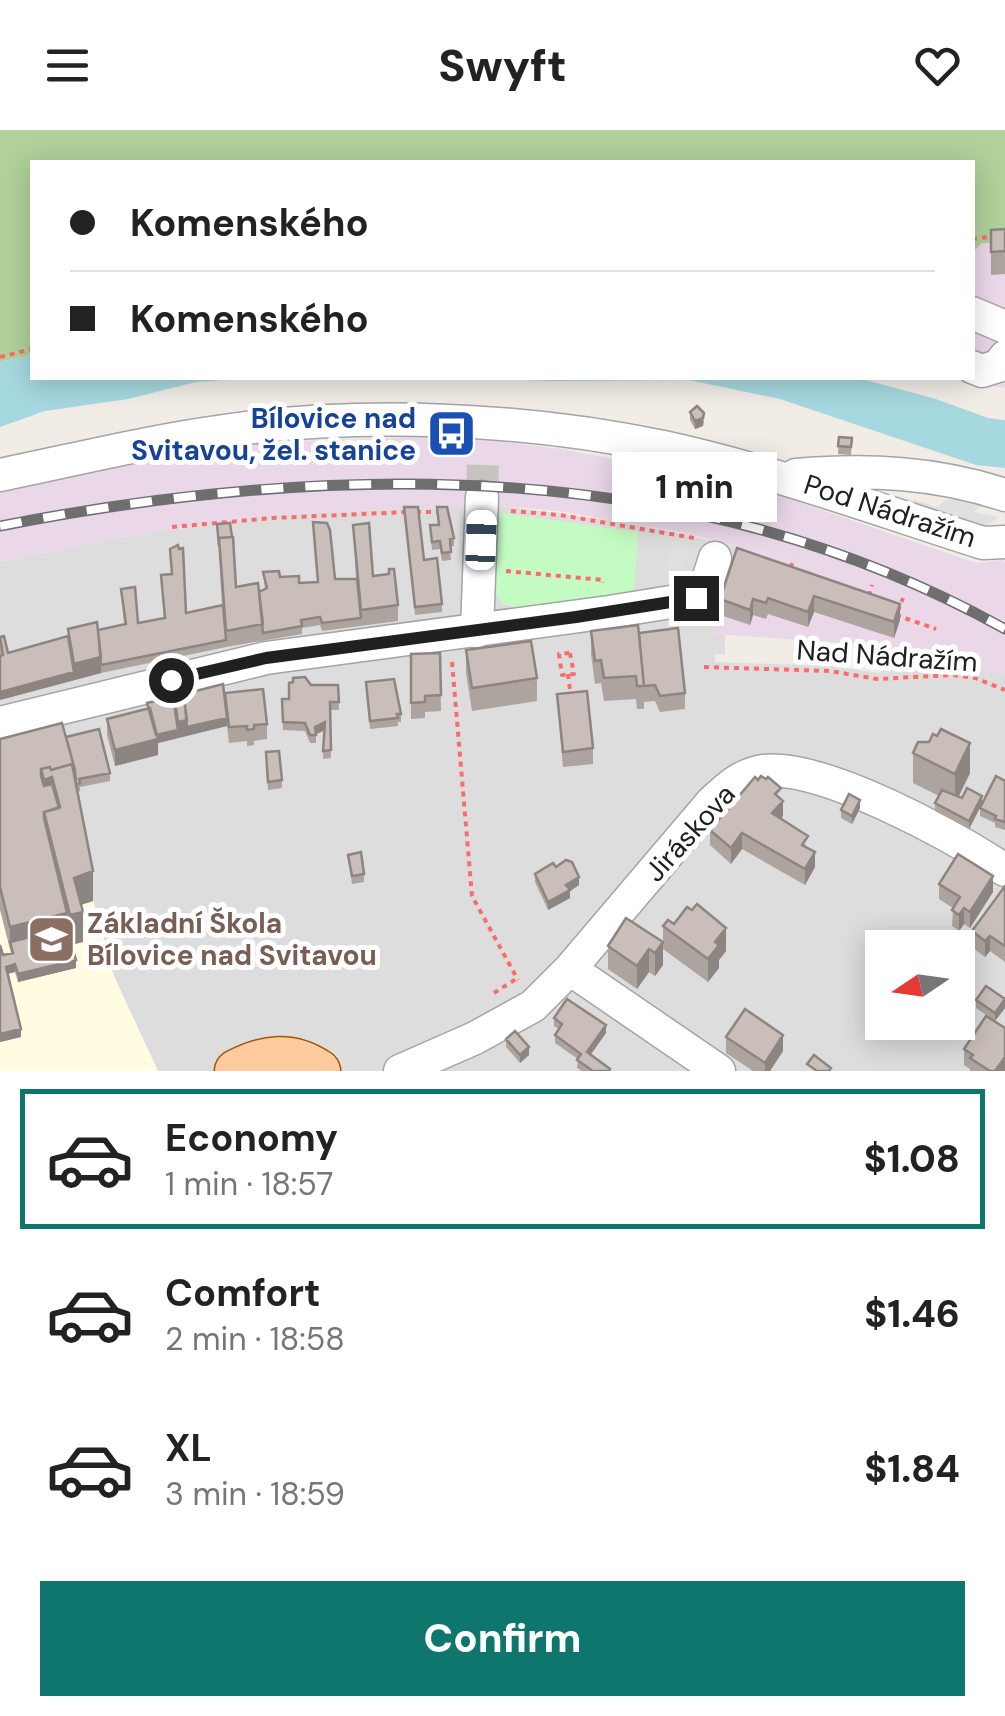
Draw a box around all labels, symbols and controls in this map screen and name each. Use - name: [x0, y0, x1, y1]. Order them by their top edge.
- text: Swyft: [438, 36, 567, 95]
- icon: menu: [40, 38, 95, 93]
- icon: heart: [910, 38, 965, 93]
- text: Komenského: [130, 198, 369, 248]
- text: Komenského: [130, 294, 369, 344]
- place label: Bílovice nad Svitavou, žel. stanice: [131, 400, 416, 469]
- bus stop icon: Bílovice nad Svitavou, žel. stanice: [425, 408, 477, 460]
- callout: 1 min: [614, 453, 778, 523]
- text: 1 min: [655, 466, 734, 508]
- street label: Pod Nádražím: [799, 466, 981, 556]
- car: [465, 509, 497, 571]
- route end: [674, 576, 719, 621]
- street label: Nad Nádražím: [795, 631, 979, 681]
- route start: [149, 658, 194, 703]
- street label: Jiráskova: [637, 777, 743, 889]
- place label: Základní Škola Bílovice nad Svitavou: [87, 905, 377, 974]
- school or university icon: Základní Škola Bílovice nad Svitavou: [26, 913, 78, 965]
- north arrow: [865, 930, 975, 1040]
- map controls: [865, 930, 975, 1040]
- text: Economy: [165, 1113, 338, 1163]
- icon: car: [45, 1114, 135, 1204]
- text: $1.08: [864, 1134, 960, 1184]
- text: 1 min · 18:57: [165, 1163, 333, 1205]
- text: Comfort: [165, 1268, 321, 1318]
- icon: car: [45, 1269, 135, 1359]
- text: $1.46: [864, 1289, 960, 1339]
- text: 2 min · 18:58: [165, 1318, 345, 1360]
- text: XL: [165, 1423, 212, 1473]
- icon: car: [45, 1424, 135, 1514]
- text: $1.84: [864, 1444, 960, 1494]
- text: 3 min · 18:59: [165, 1473, 345, 1515]
- button: Confirm: [40, 1581, 965, 1696]

